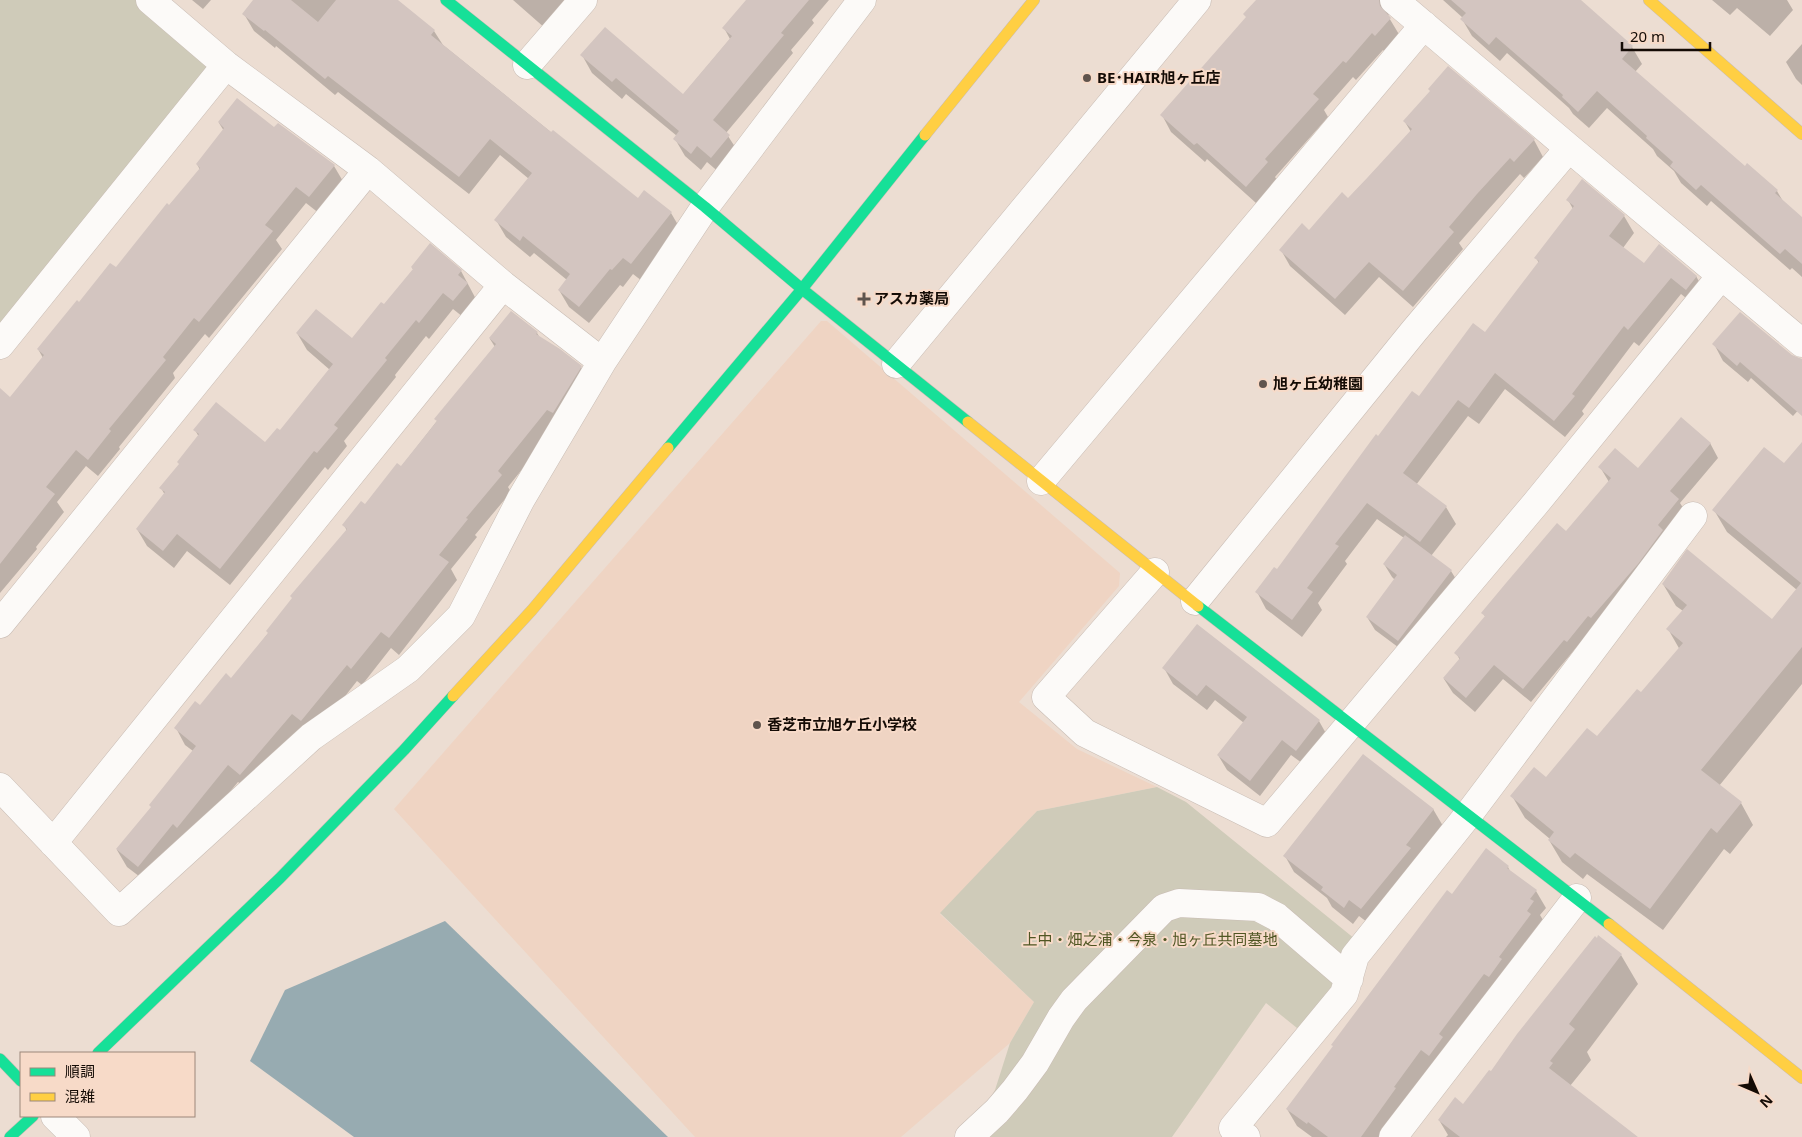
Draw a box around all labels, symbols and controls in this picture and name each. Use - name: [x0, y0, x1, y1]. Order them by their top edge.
- scale bar: [1622, 20, 1710, 52]
- text: 20 m: [1630, 26, 1665, 46]
- place label: BE･HAIR旭ヶ丘店: [1097, 67, 1220, 87]
- marker: BE･HAIR旭ヶ丘店: [1081, 72, 1093, 84]
- place label: アスカ薬局: [874, 288, 949, 308]
- marker: アスカ薬局: [858, 293, 870, 305]
- place label: 旭ヶ丘幼稚園: [1273, 373, 1363, 393]
- marker: 旭ヶ丘幼稚園: [1257, 378, 1269, 390]
- place label: 香芝市立旭ケ丘小学校: [767, 714, 917, 734]
- marker: 香芝市立旭ケ丘小学校: [751, 719, 763, 731]
- park label: 上中・畑之浦・今泉・旭ヶ丘共同墓地: [1022, 929, 1278, 949]
- legend: [20, 1052, 195, 1117]
- text: 順調: [65, 1061, 95, 1081]
- north arrow: [1732, 1067, 1782, 1117]
- text: 混雑: [65, 1086, 95, 1106]
- text: N: [1756, 1091, 1777, 1112]

